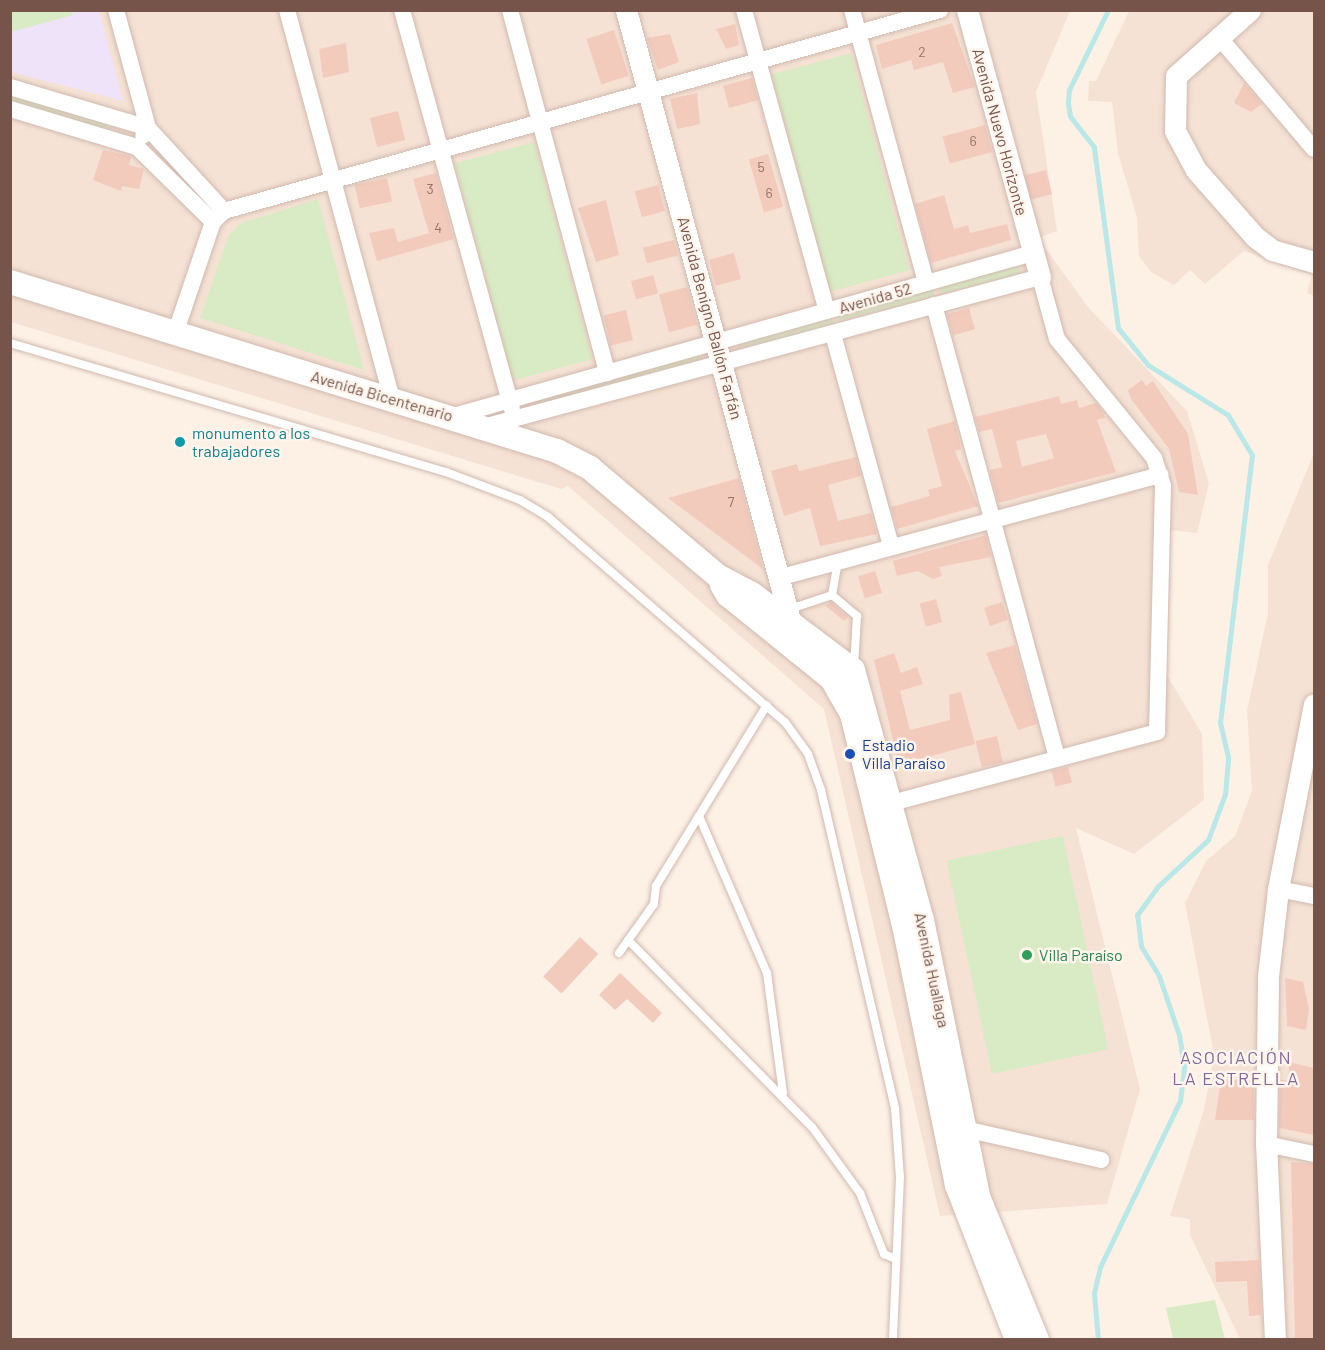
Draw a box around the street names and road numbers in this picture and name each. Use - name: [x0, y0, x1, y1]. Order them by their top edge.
- street label: Avenida Nuevo Horizonte: [968, 46, 1032, 218]
- street label: Avenida Benigno Ballón Farfán: [674, 215, 746, 421]
- street label: Avenida 52: [836, 278, 914, 318]
- street label: Avenida Bicentenario: [309, 367, 455, 425]
- street label: Avenida Huallaga: [910, 911, 954, 1029]

